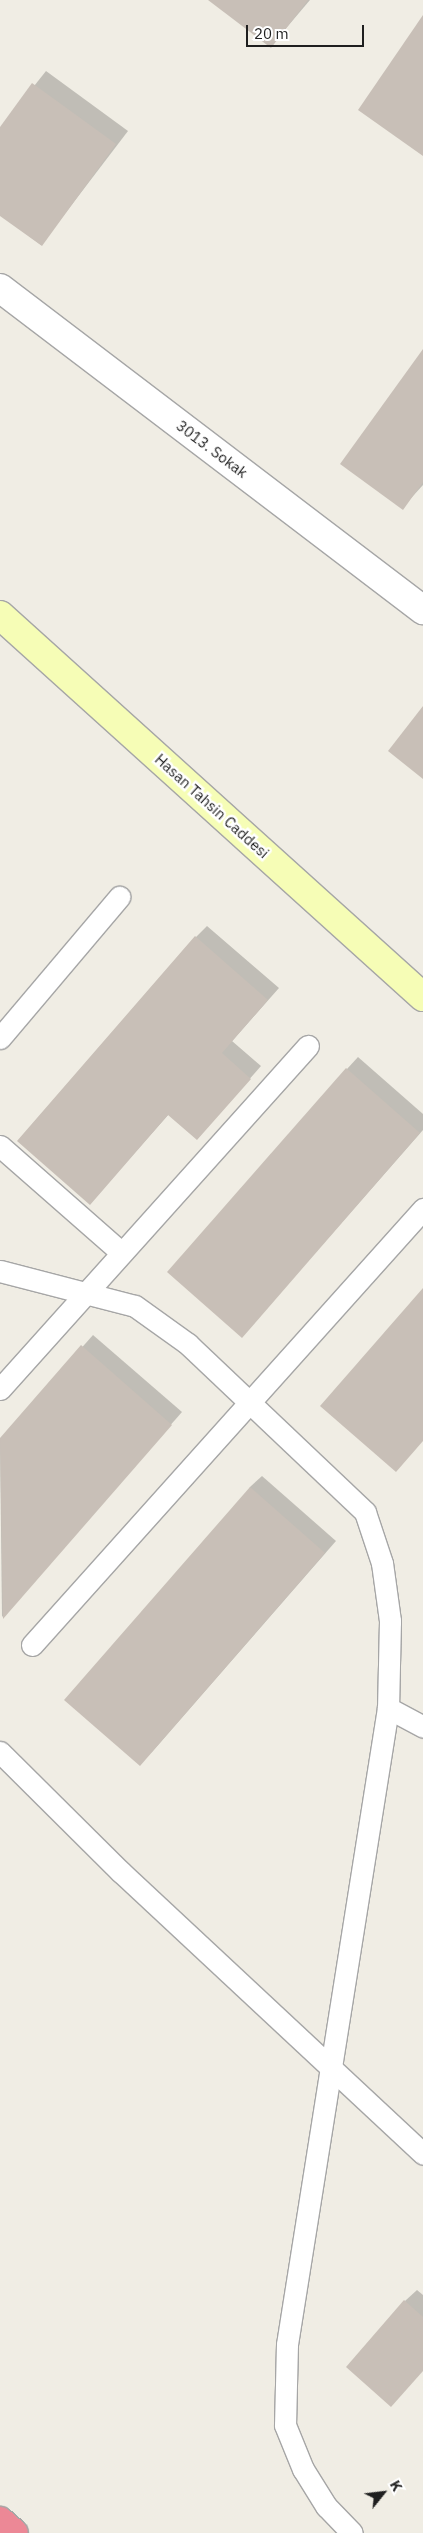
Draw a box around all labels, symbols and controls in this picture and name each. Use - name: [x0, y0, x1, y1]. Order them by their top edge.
- scale bar: [248, 15, 366, 47]
- text: 20 m: [254, 24, 289, 43]
- street label: 3013. Sokak: [173, 416, 251, 482]
- street label: Hasan Tahsin Caddesi: [151, 750, 273, 862]
- north arrow: [358, 2468, 408, 2518]
- text: K: [386, 2477, 406, 2494]

